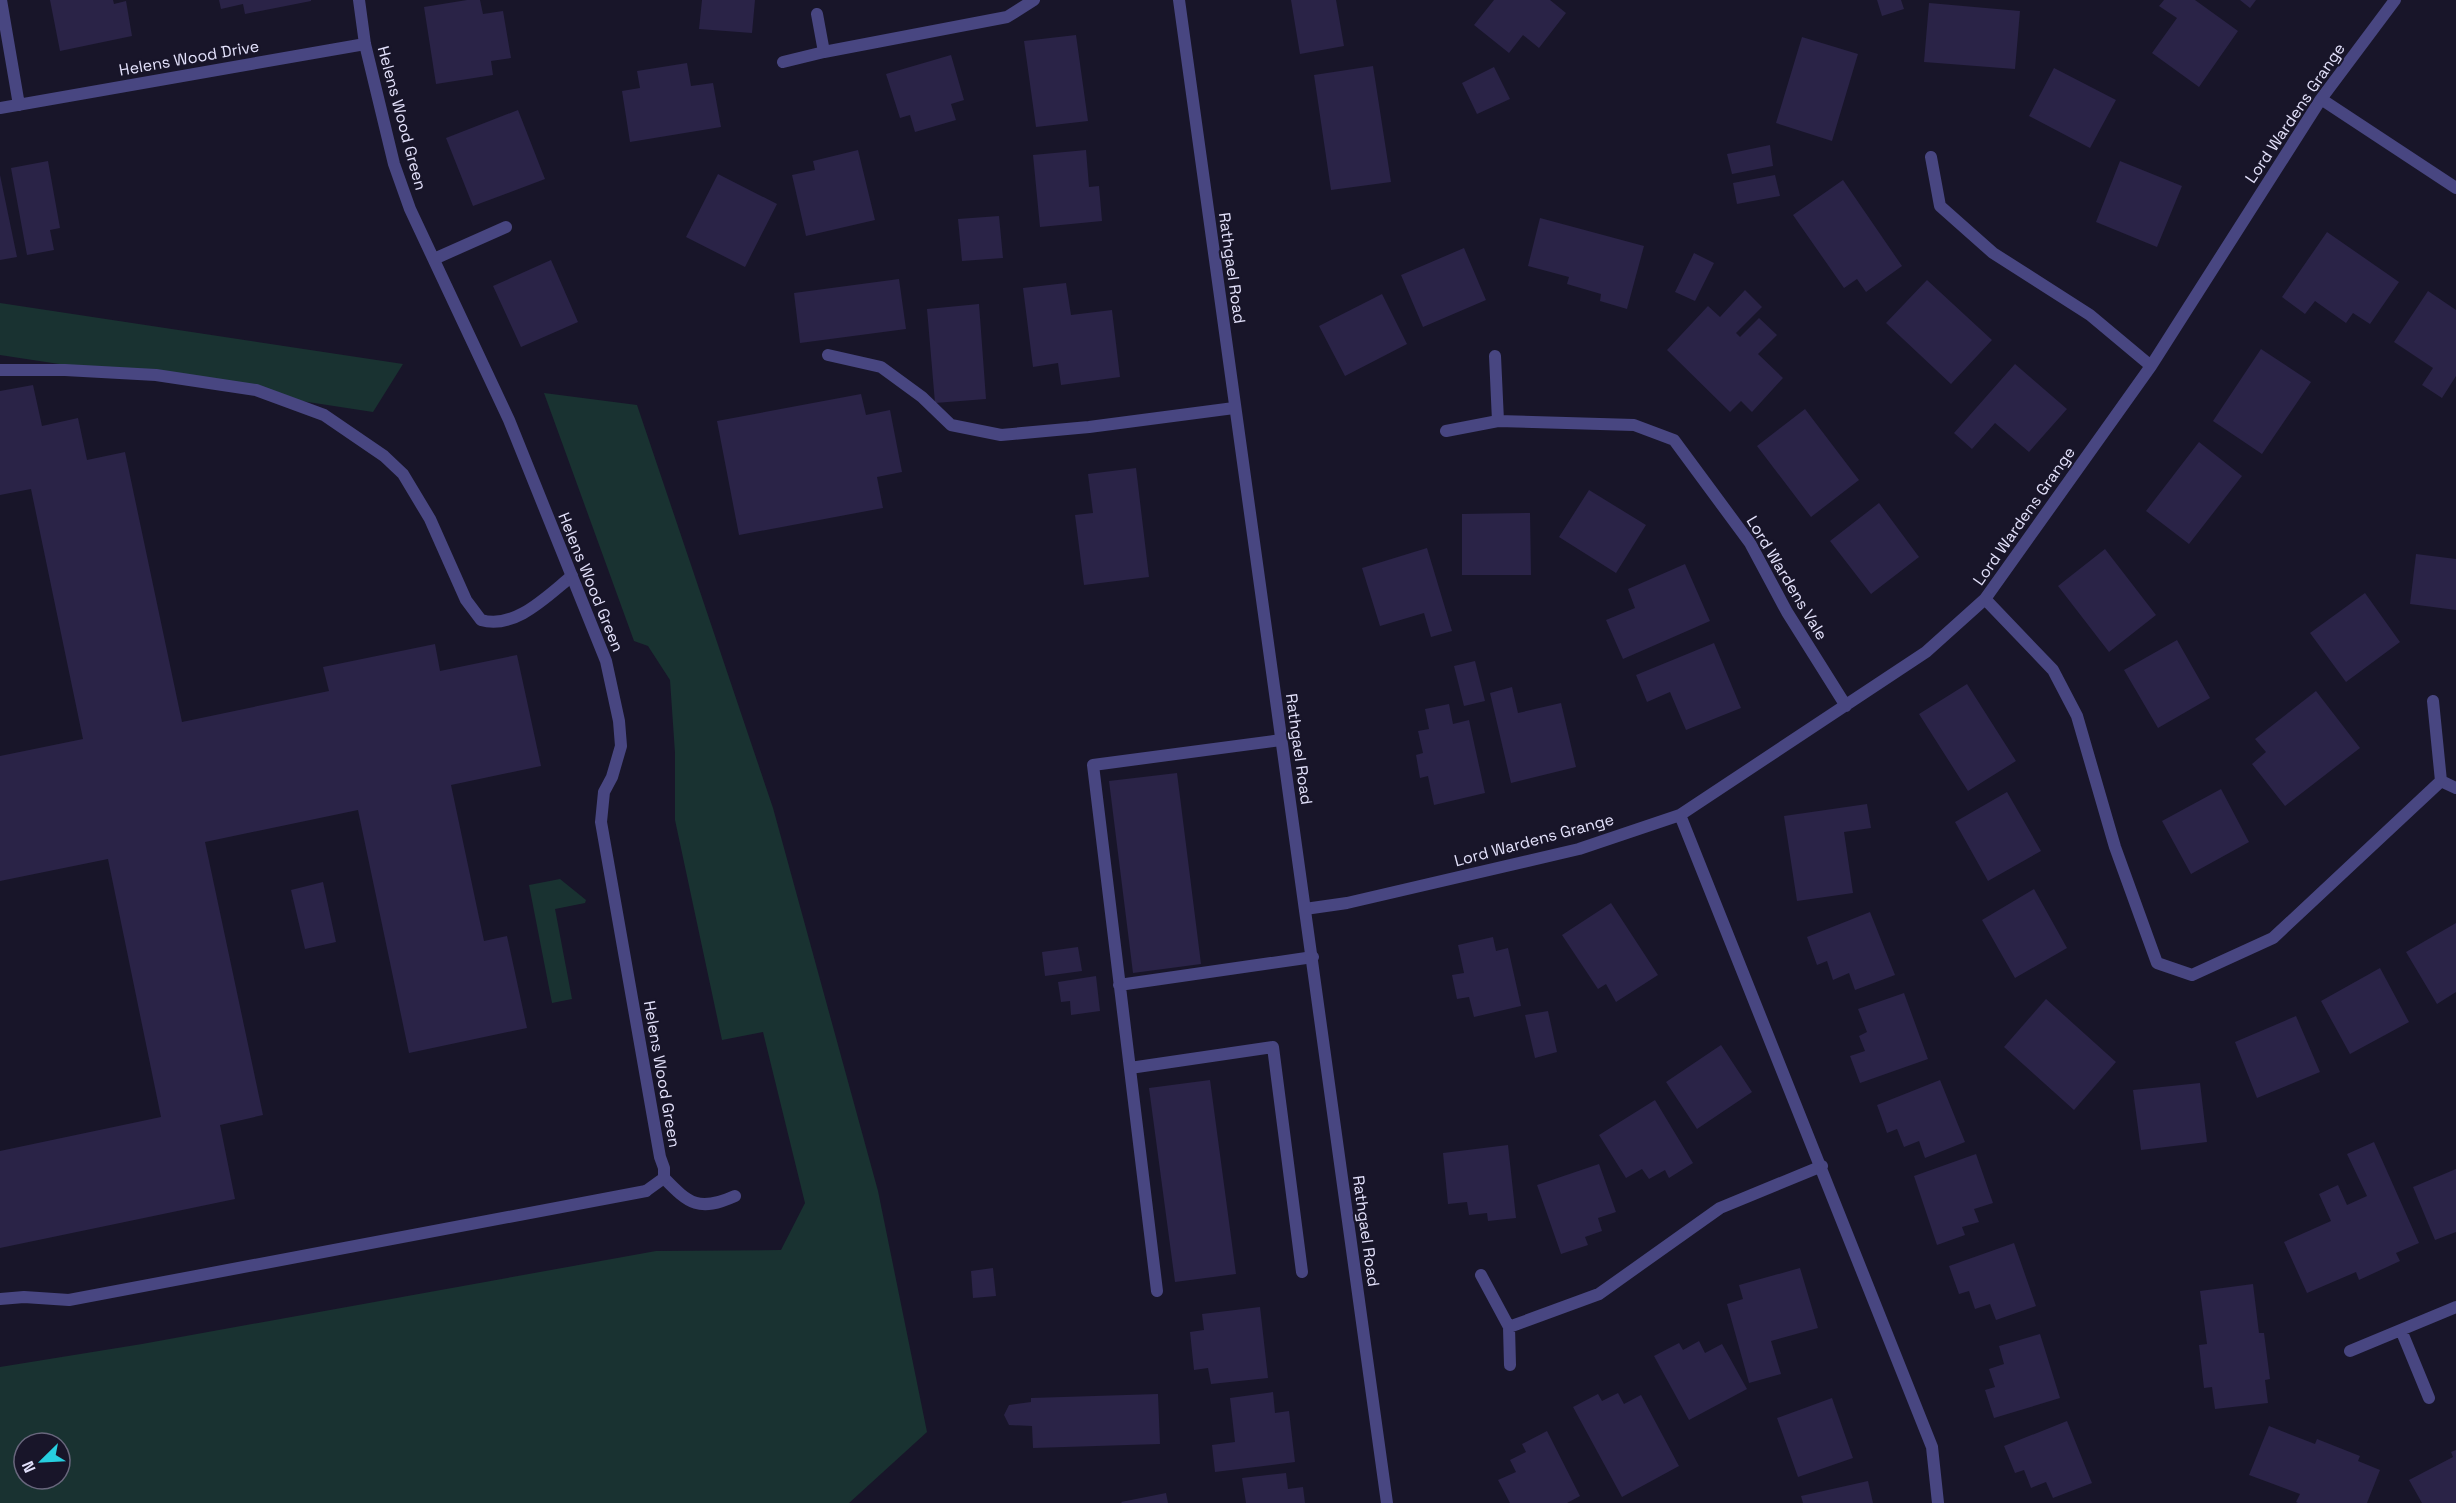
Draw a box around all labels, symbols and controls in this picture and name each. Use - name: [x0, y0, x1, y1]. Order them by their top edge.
- street label: Helens Wood Drive: [117, 35, 261, 81]
- street label: Lord Wardens Grange: [2240, 39, 2350, 187]
- street label: Helens Wood Green: [373, 44, 431, 192]
- street label: Rathgael Road: [1214, 211, 1250, 325]
- street label: Lord Wardens Grange: [1968, 443, 2080, 589]
- street label: Helens Wood Green: [553, 509, 629, 655]
- street label: Lord Wardens Vale: [1742, 512, 1832, 644]
- street label: Rathgael Road: [1281, 692, 1317, 806]
- street label: Lord Wardens Grange: [1452, 809, 1616, 871]
- street label: Helens Wood Green: [639, 999, 685, 1149]
- street label: Rathgael Road: [1348, 1174, 1384, 1288]
- north arrow: [12, 1431, 72, 1491]
- text: N: [17, 1458, 41, 1476]

